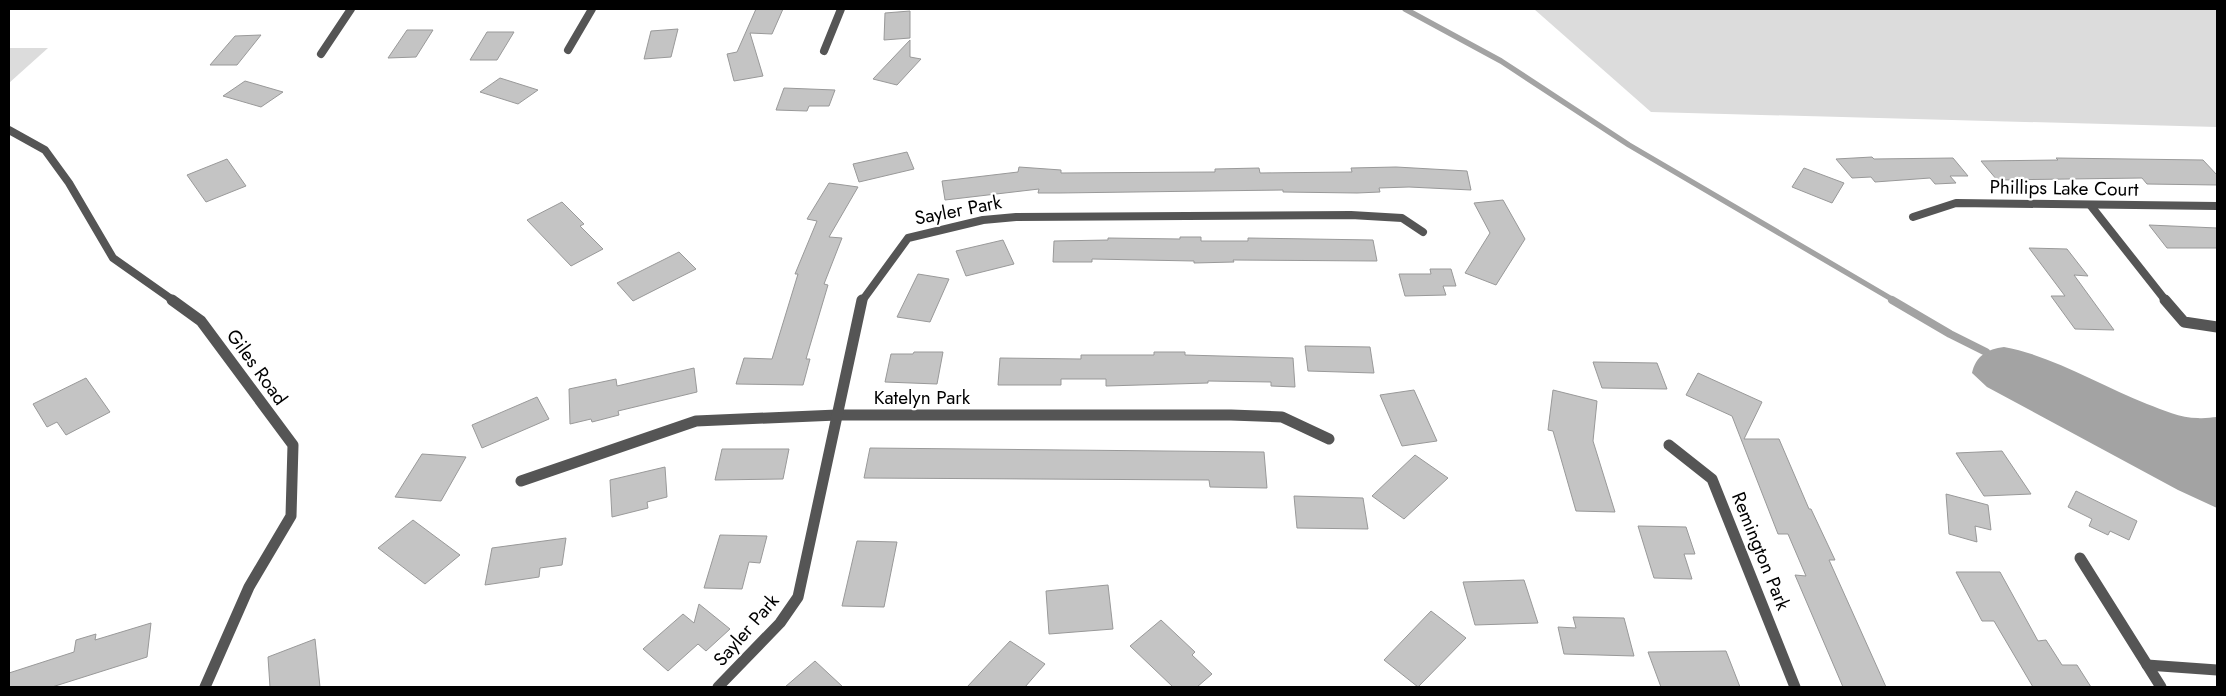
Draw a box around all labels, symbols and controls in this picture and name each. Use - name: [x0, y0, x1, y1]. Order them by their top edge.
- street label: Phillips Lake Court: [1989, 173, 2139, 203]
- street label: Sayler Park: [912, 188, 1004, 232]
- street label: Giles Road: [220, 323, 294, 411]
- street label: Katelyn Park: [874, 384, 971, 411]
- street label: Remington Park: [1725, 488, 1797, 615]
- street label: Sayler Park: [707, 587, 785, 672]

